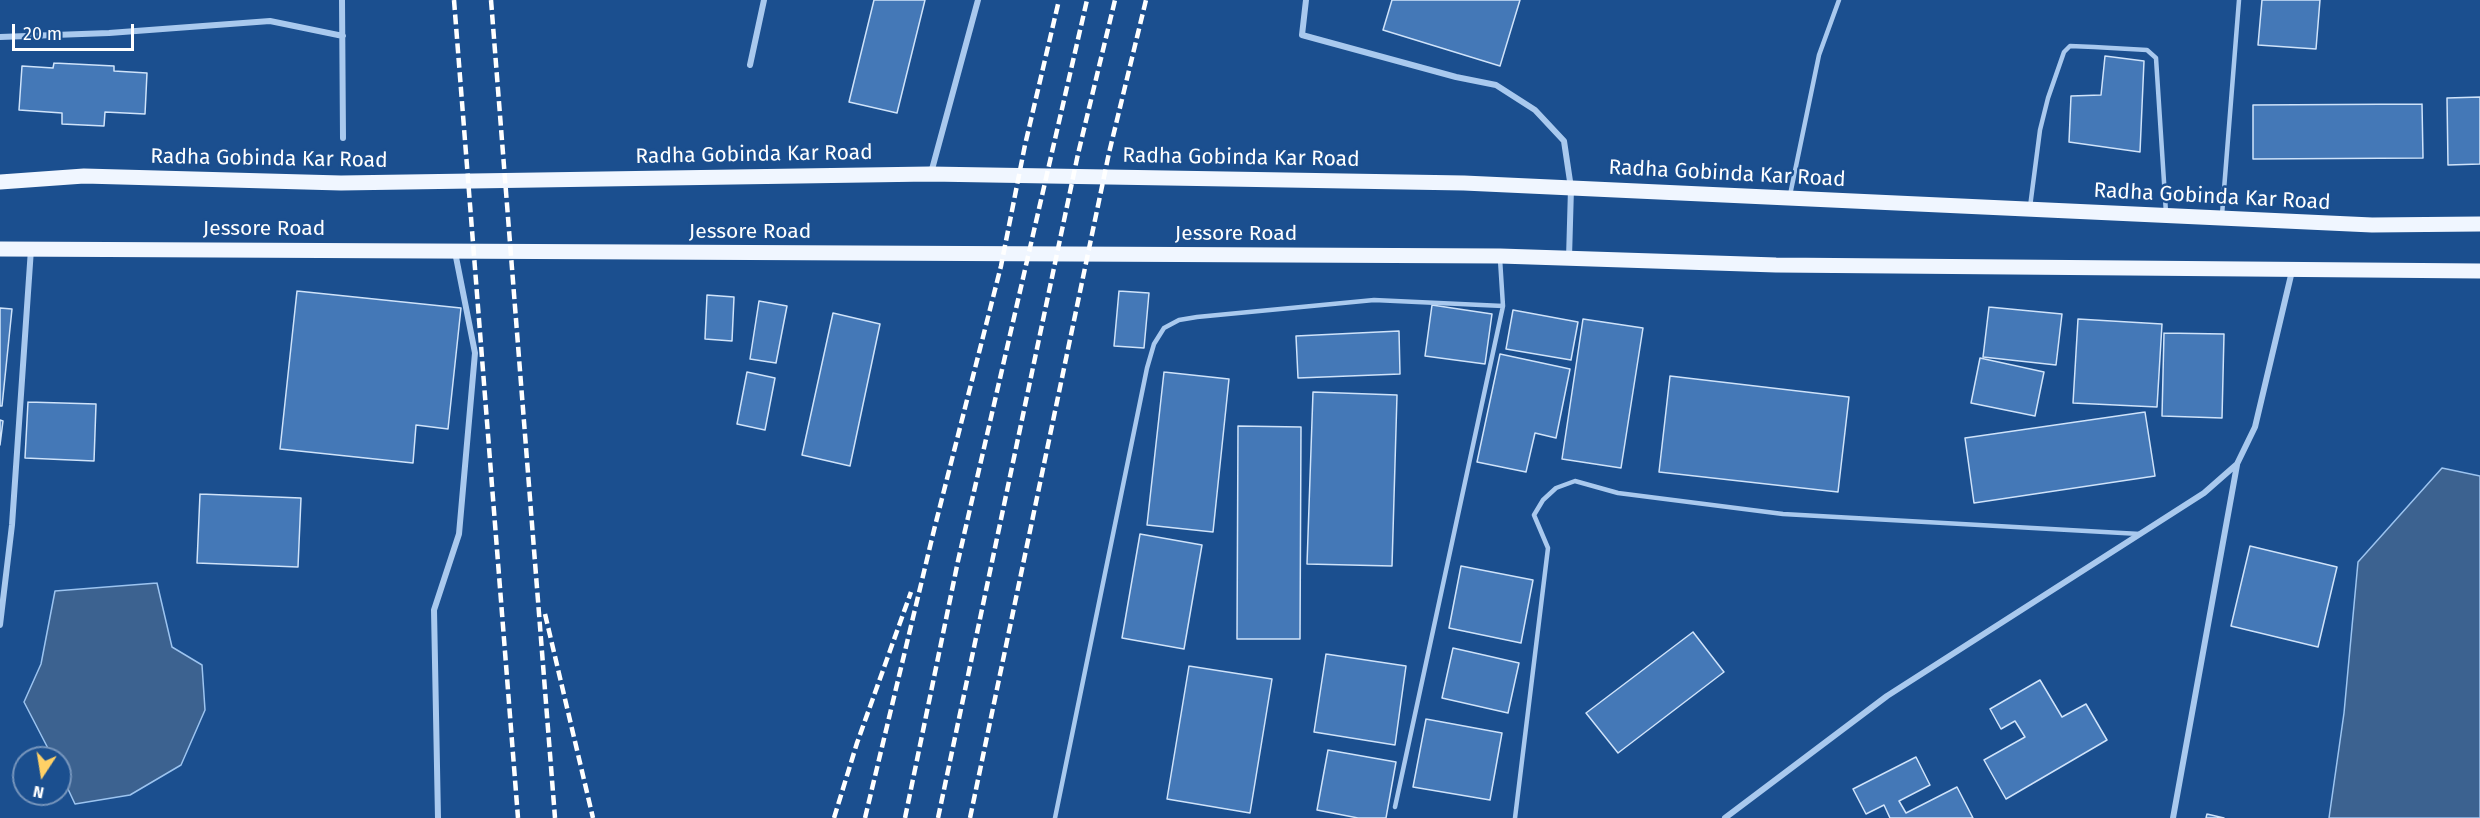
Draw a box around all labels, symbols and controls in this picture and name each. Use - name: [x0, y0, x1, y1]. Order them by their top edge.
- scale bar: [15, 12, 136, 50]
- text: 20 m: [23, 23, 62, 45]
- street label: Radha Gobinda Kar Road: [635, 140, 873, 170]
- street label: Radha Gobinda Kar Road: [1122, 143, 1360, 173]
- street label: Radha Gobinda Kar Road: [150, 144, 388, 174]
- street label: Radha Gobinda Kar Road: [1608, 155, 1846, 193]
- street label: Radha Gobinda Kar Road: [2093, 178, 2331, 216]
- street label: Jessore Road: [203, 216, 325, 242]
- street label: Jessore Road: [689, 219, 811, 245]
- street label: Jessore Road: [1175, 221, 1297, 247]
- north arrow: [12, 746, 72, 806]
- text: N: [31, 782, 46, 803]

